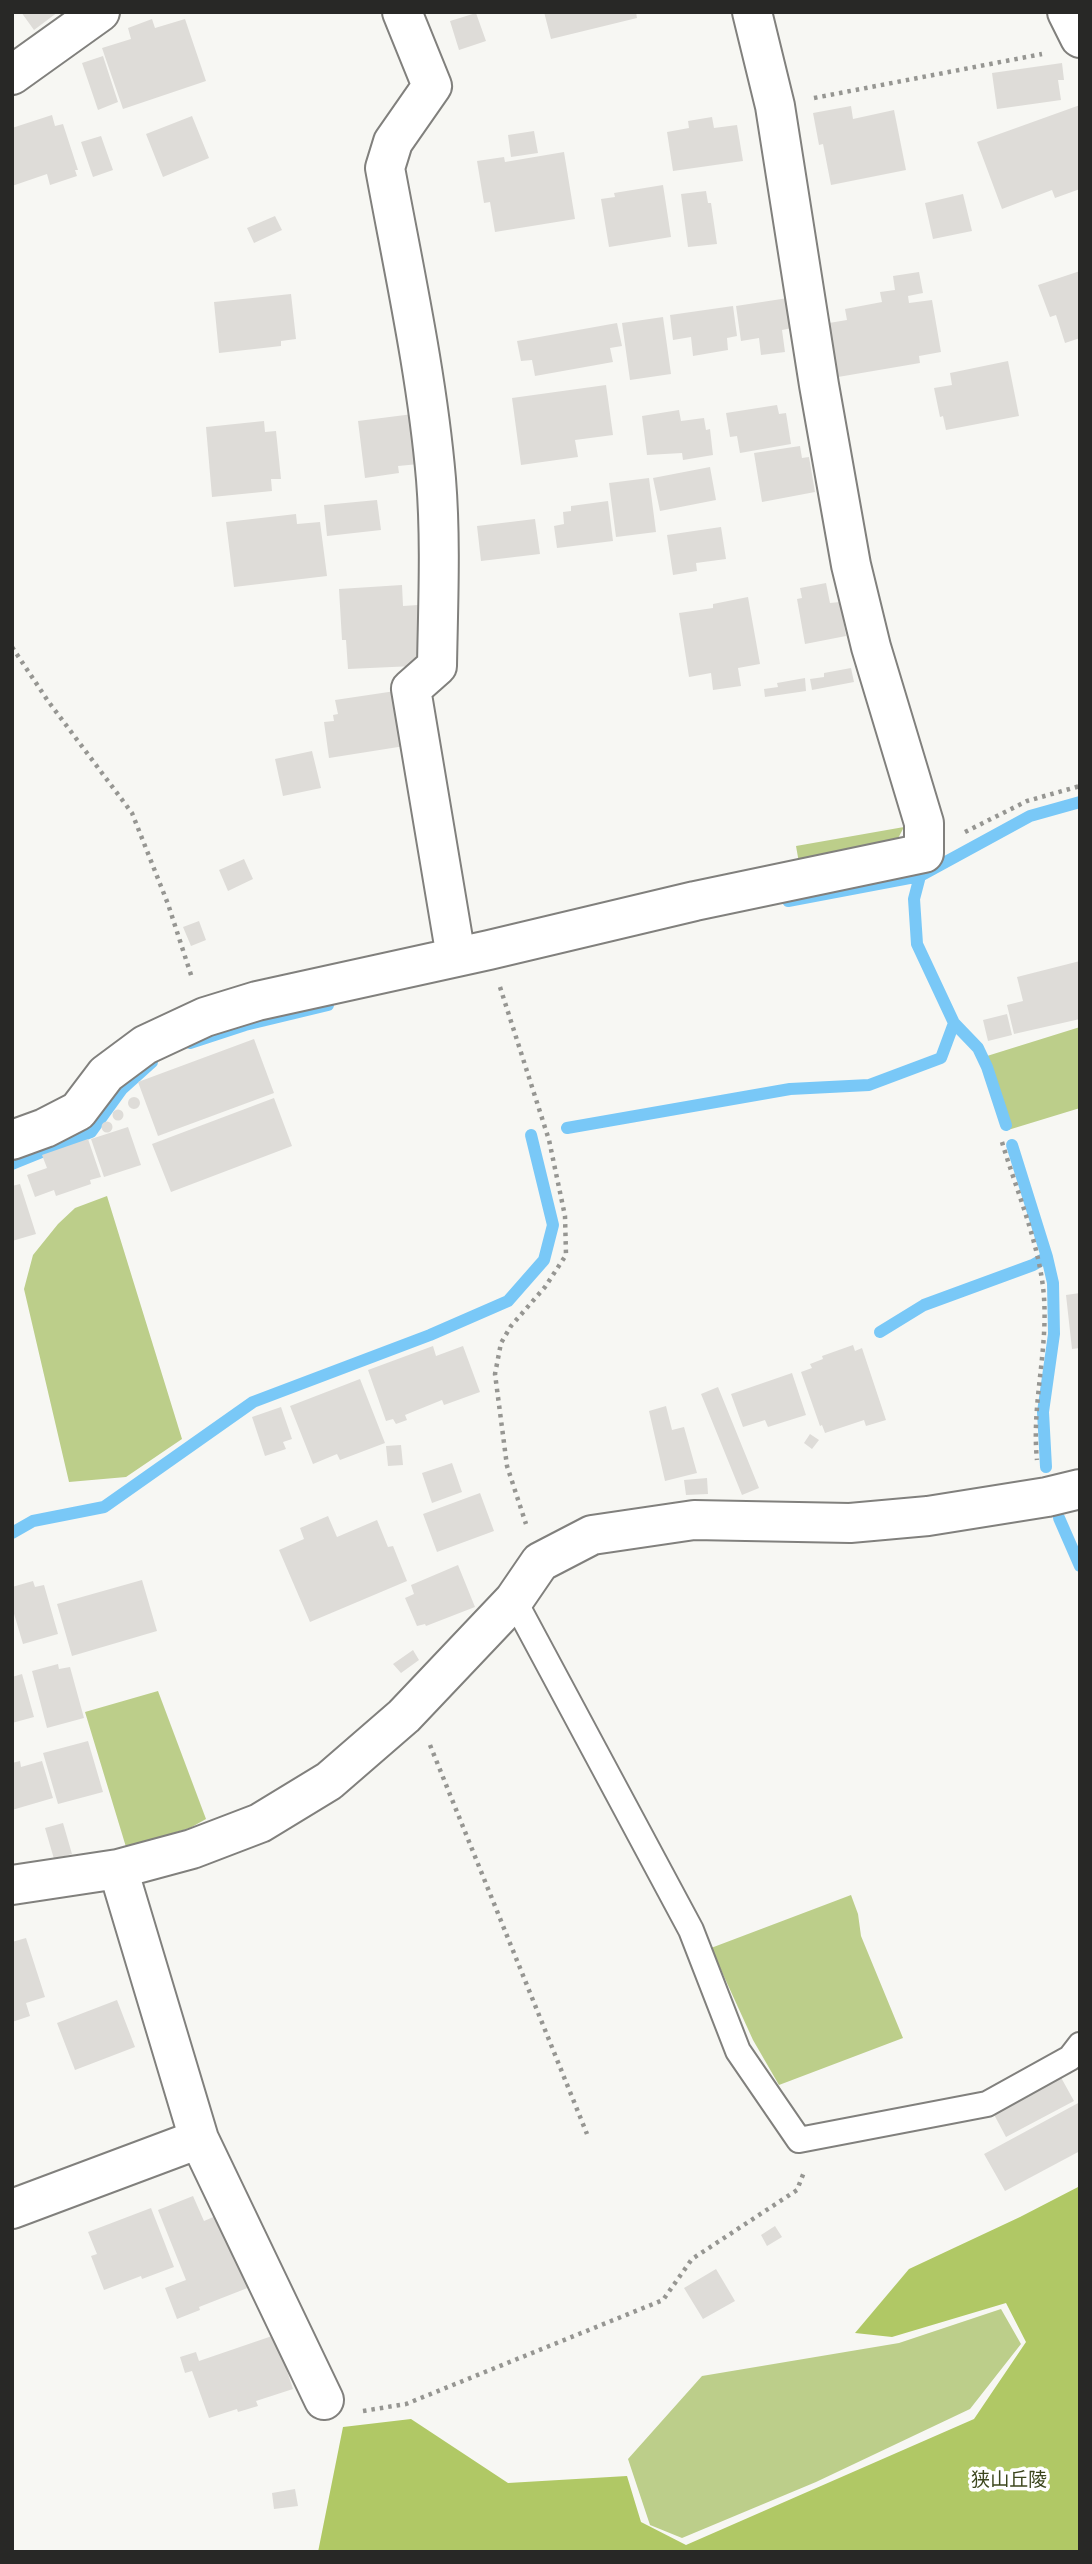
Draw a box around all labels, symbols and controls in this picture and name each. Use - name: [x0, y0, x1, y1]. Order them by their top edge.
- park label: 狭山丘陵: [971, 2470, 1047, 2492]

